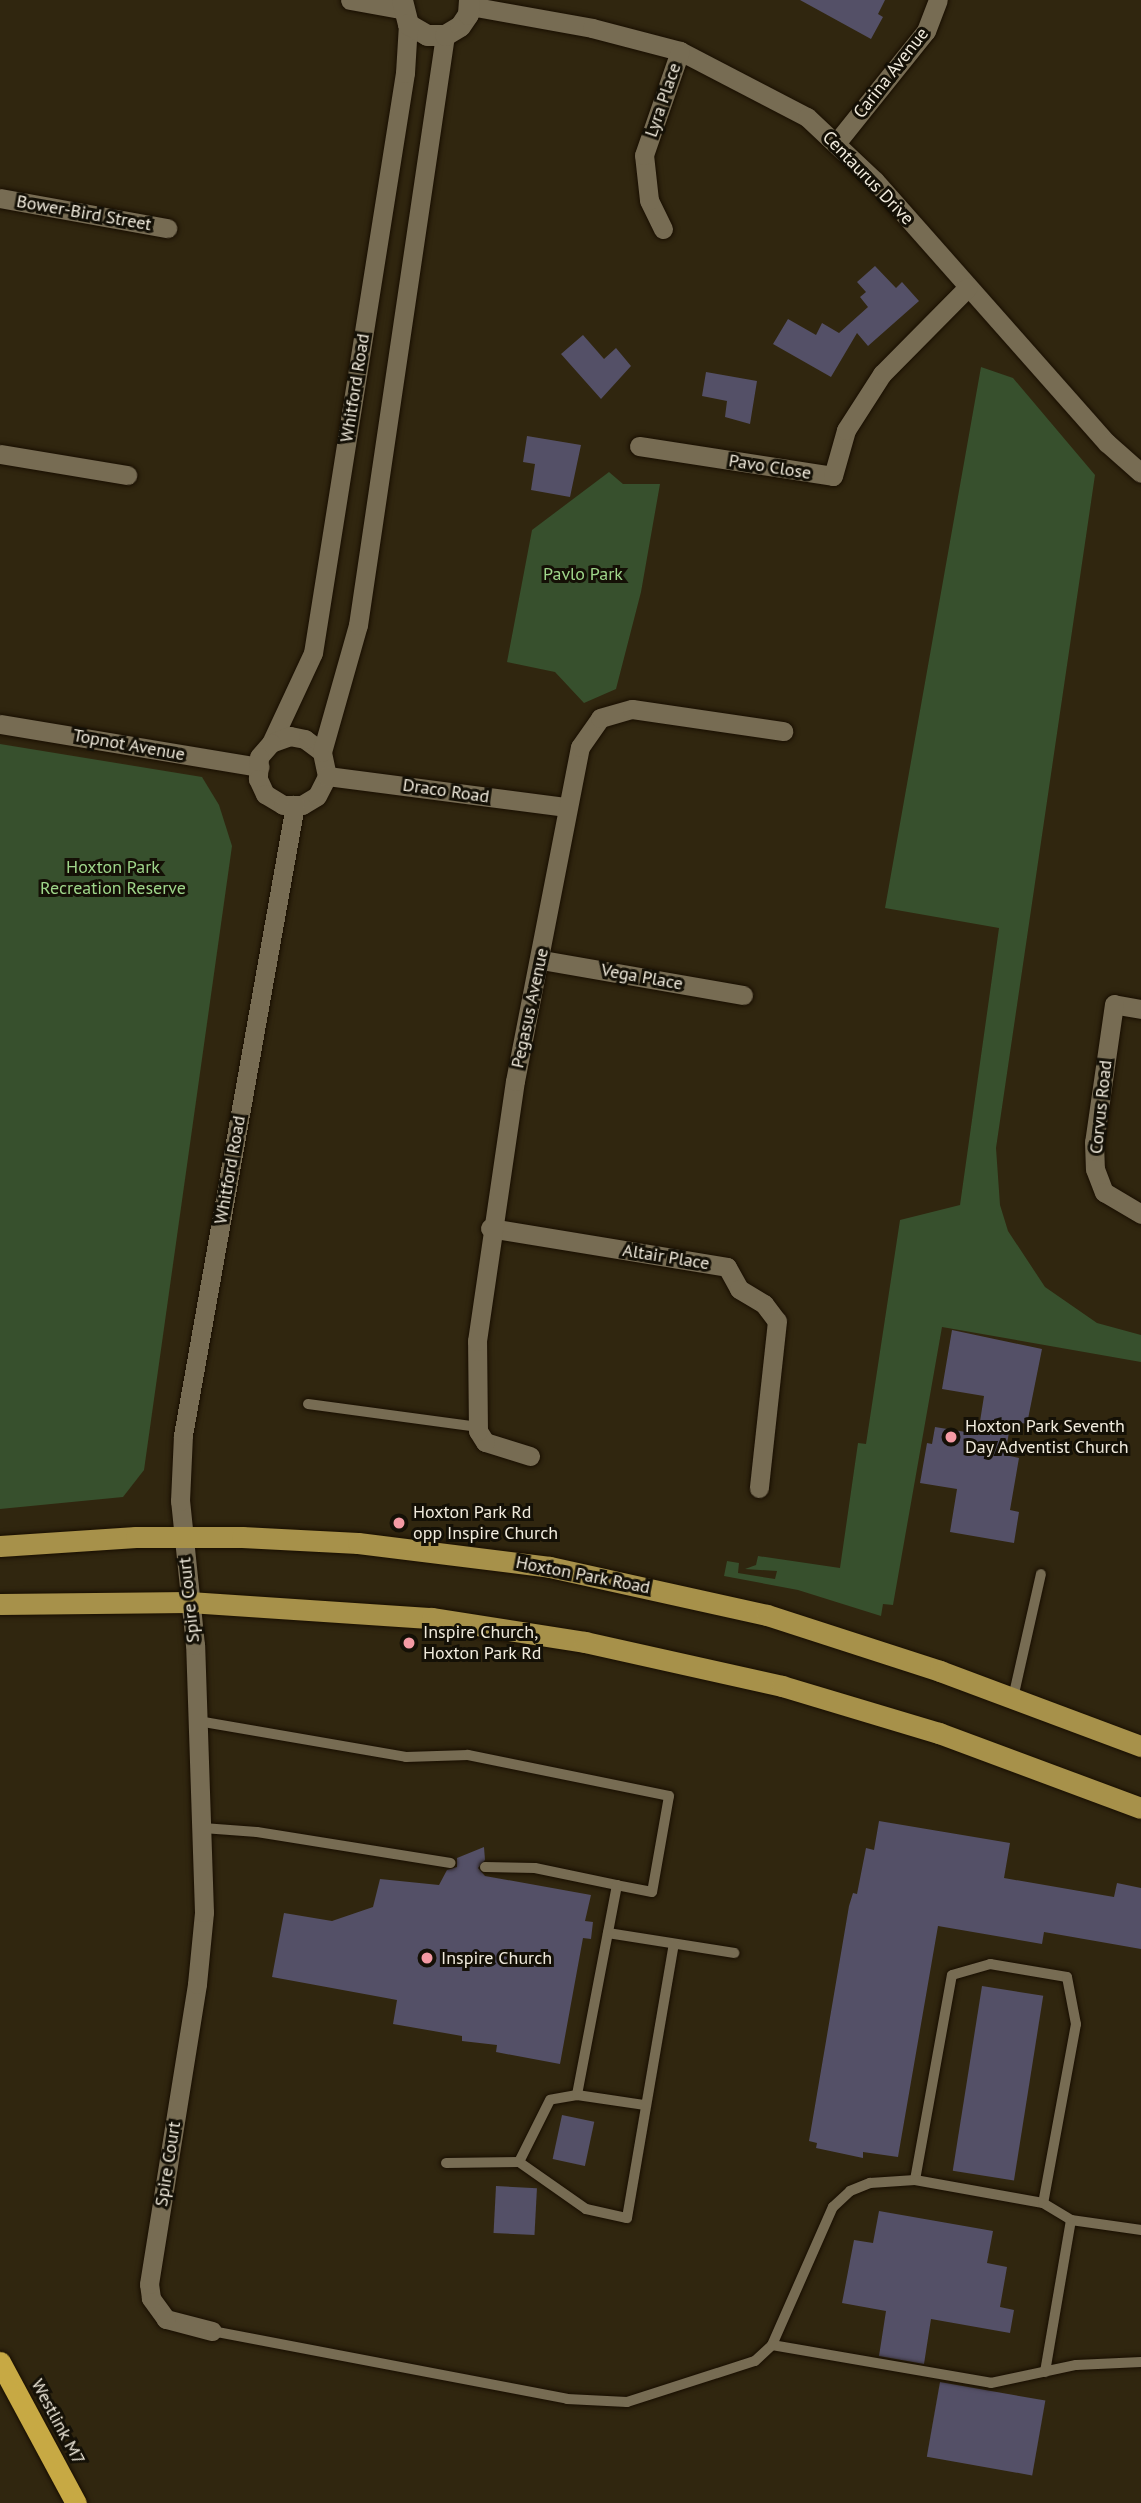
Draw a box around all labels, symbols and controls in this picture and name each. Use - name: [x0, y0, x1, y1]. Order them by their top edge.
- street label: Carina Avenue: [849, 23, 933, 123]
- street label: Lyra Place: [640, 60, 686, 140]
- street label: Centaurus Drive: [818, 127, 918, 229]
- street label: Bower-Bird Street: [15, 190, 153, 236]
- street label: Whitford Road: [336, 332, 374, 444]
- street label: Pavo Close: [727, 450, 813, 484]
- park label: Pavlo Park: [543, 563, 623, 585]
- street label: Topnot Avenue: [71, 724, 187, 766]
- street label: Draco Road: [401, 774, 491, 808]
- park label: Hoxton Park Recreation Reserve: [40, 857, 186, 900]
- street label: Pegasus Avenue: [507, 946, 553, 1070]
- street label: Vega Place: [599, 959, 685, 995]
- street label: Corvus Road: [1085, 1059, 1117, 1155]
- street label: Whitford Road: [210, 1114, 250, 1226]
- street label: Altair Place: [621, 1239, 711, 1275]
- place label: Hoxton Park Seventh Day Adventist Church: [965, 1416, 1130, 1458]
- marker: Hoxton Park Seventh Day Adventist Church: [943, 1429, 959, 1445]
- place label: Hoxton Park Rd opp Inspire Church: [413, 1502, 558, 1544]
- marker: Hoxton Park Rd opp Inspire Church: [391, 1515, 407, 1531]
- street label: Hoxton Park Road: [514, 1551, 652, 1599]
- street label: Spire Court: [174, 1556, 204, 1644]
- place label: Inspire Church, Hoxton Park Rd: [423, 1622, 542, 1664]
- marker: Inspire Church, Hoxton Park Rd: [401, 1635, 417, 1651]
- place label: Inspire Church: [441, 1947, 552, 1969]
- marker: Inspire Church: [419, 1950, 435, 1966]
- street label: Spire Court: [151, 2120, 185, 2208]
- street label: Westlink M7: [26, 2375, 90, 2469]

